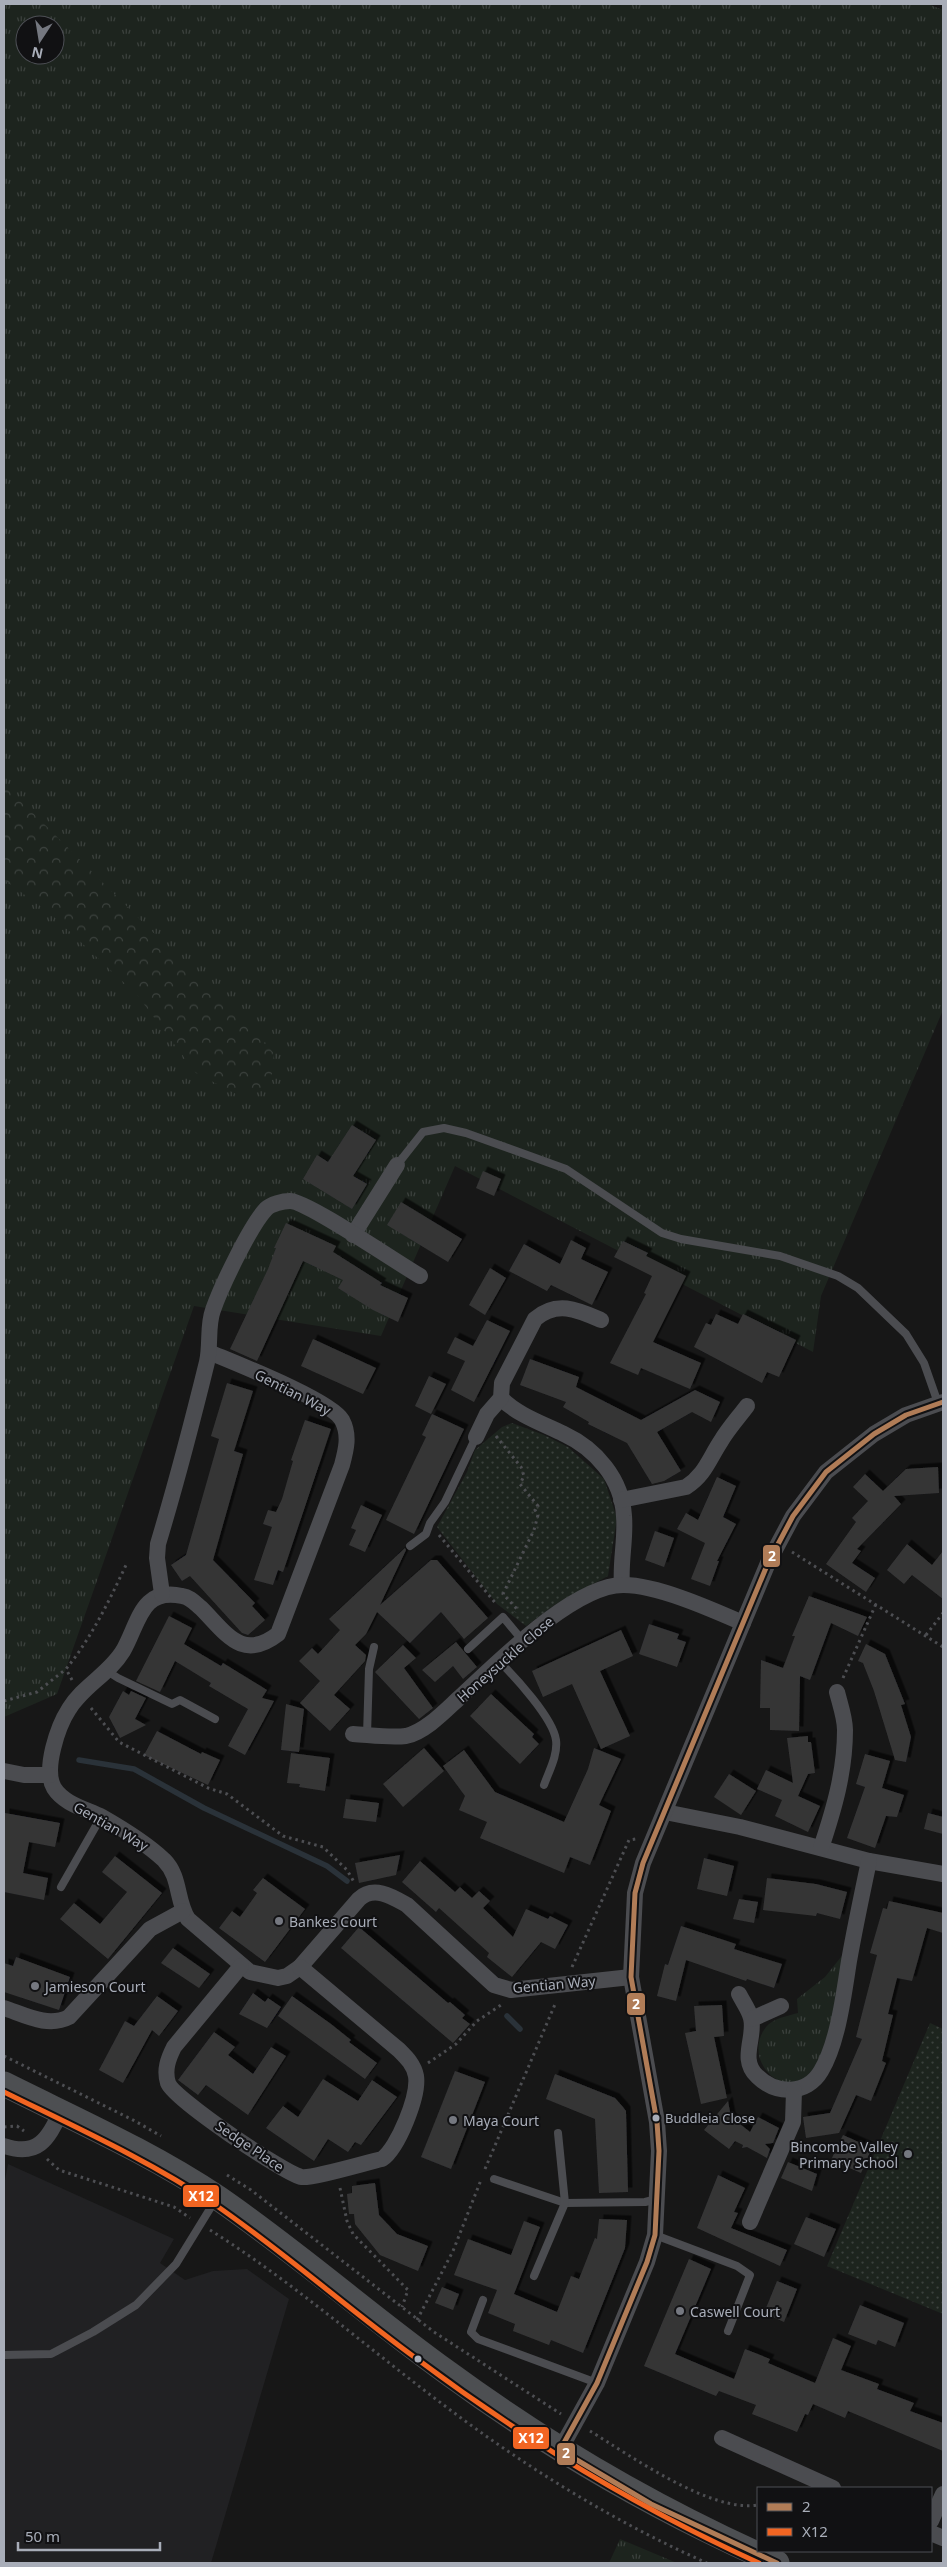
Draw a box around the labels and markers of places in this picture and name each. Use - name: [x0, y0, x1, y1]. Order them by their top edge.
- place label: Bankes Court: [289, 1912, 377, 1931]
- marker: Bankes Court: [273, 1915, 285, 1927]
- place label: Jamieson Court: [43, 1977, 146, 1996]
- marker: Jamieson Court: [29, 1980, 41, 1992]
- place label: Buddleia Close: [665, 2109, 755, 2127]
- place label: Maya Court: [463, 2111, 539, 2130]
- marker: Buddleia Close: [651, 2113, 661, 2123]
- marker: Maya Court: [447, 2114, 459, 2126]
- place label: Bincombe Valley Primary School: [790, 2137, 899, 2172]
- marker: Bincombe Valley Primary School: [902, 2148, 914, 2160]
- place label: Caswell Court: [690, 2302, 780, 2321]
- marker: Caswell Court: [674, 2305, 686, 2317]
- unlabelled marker: [413, 2354, 423, 2364]

